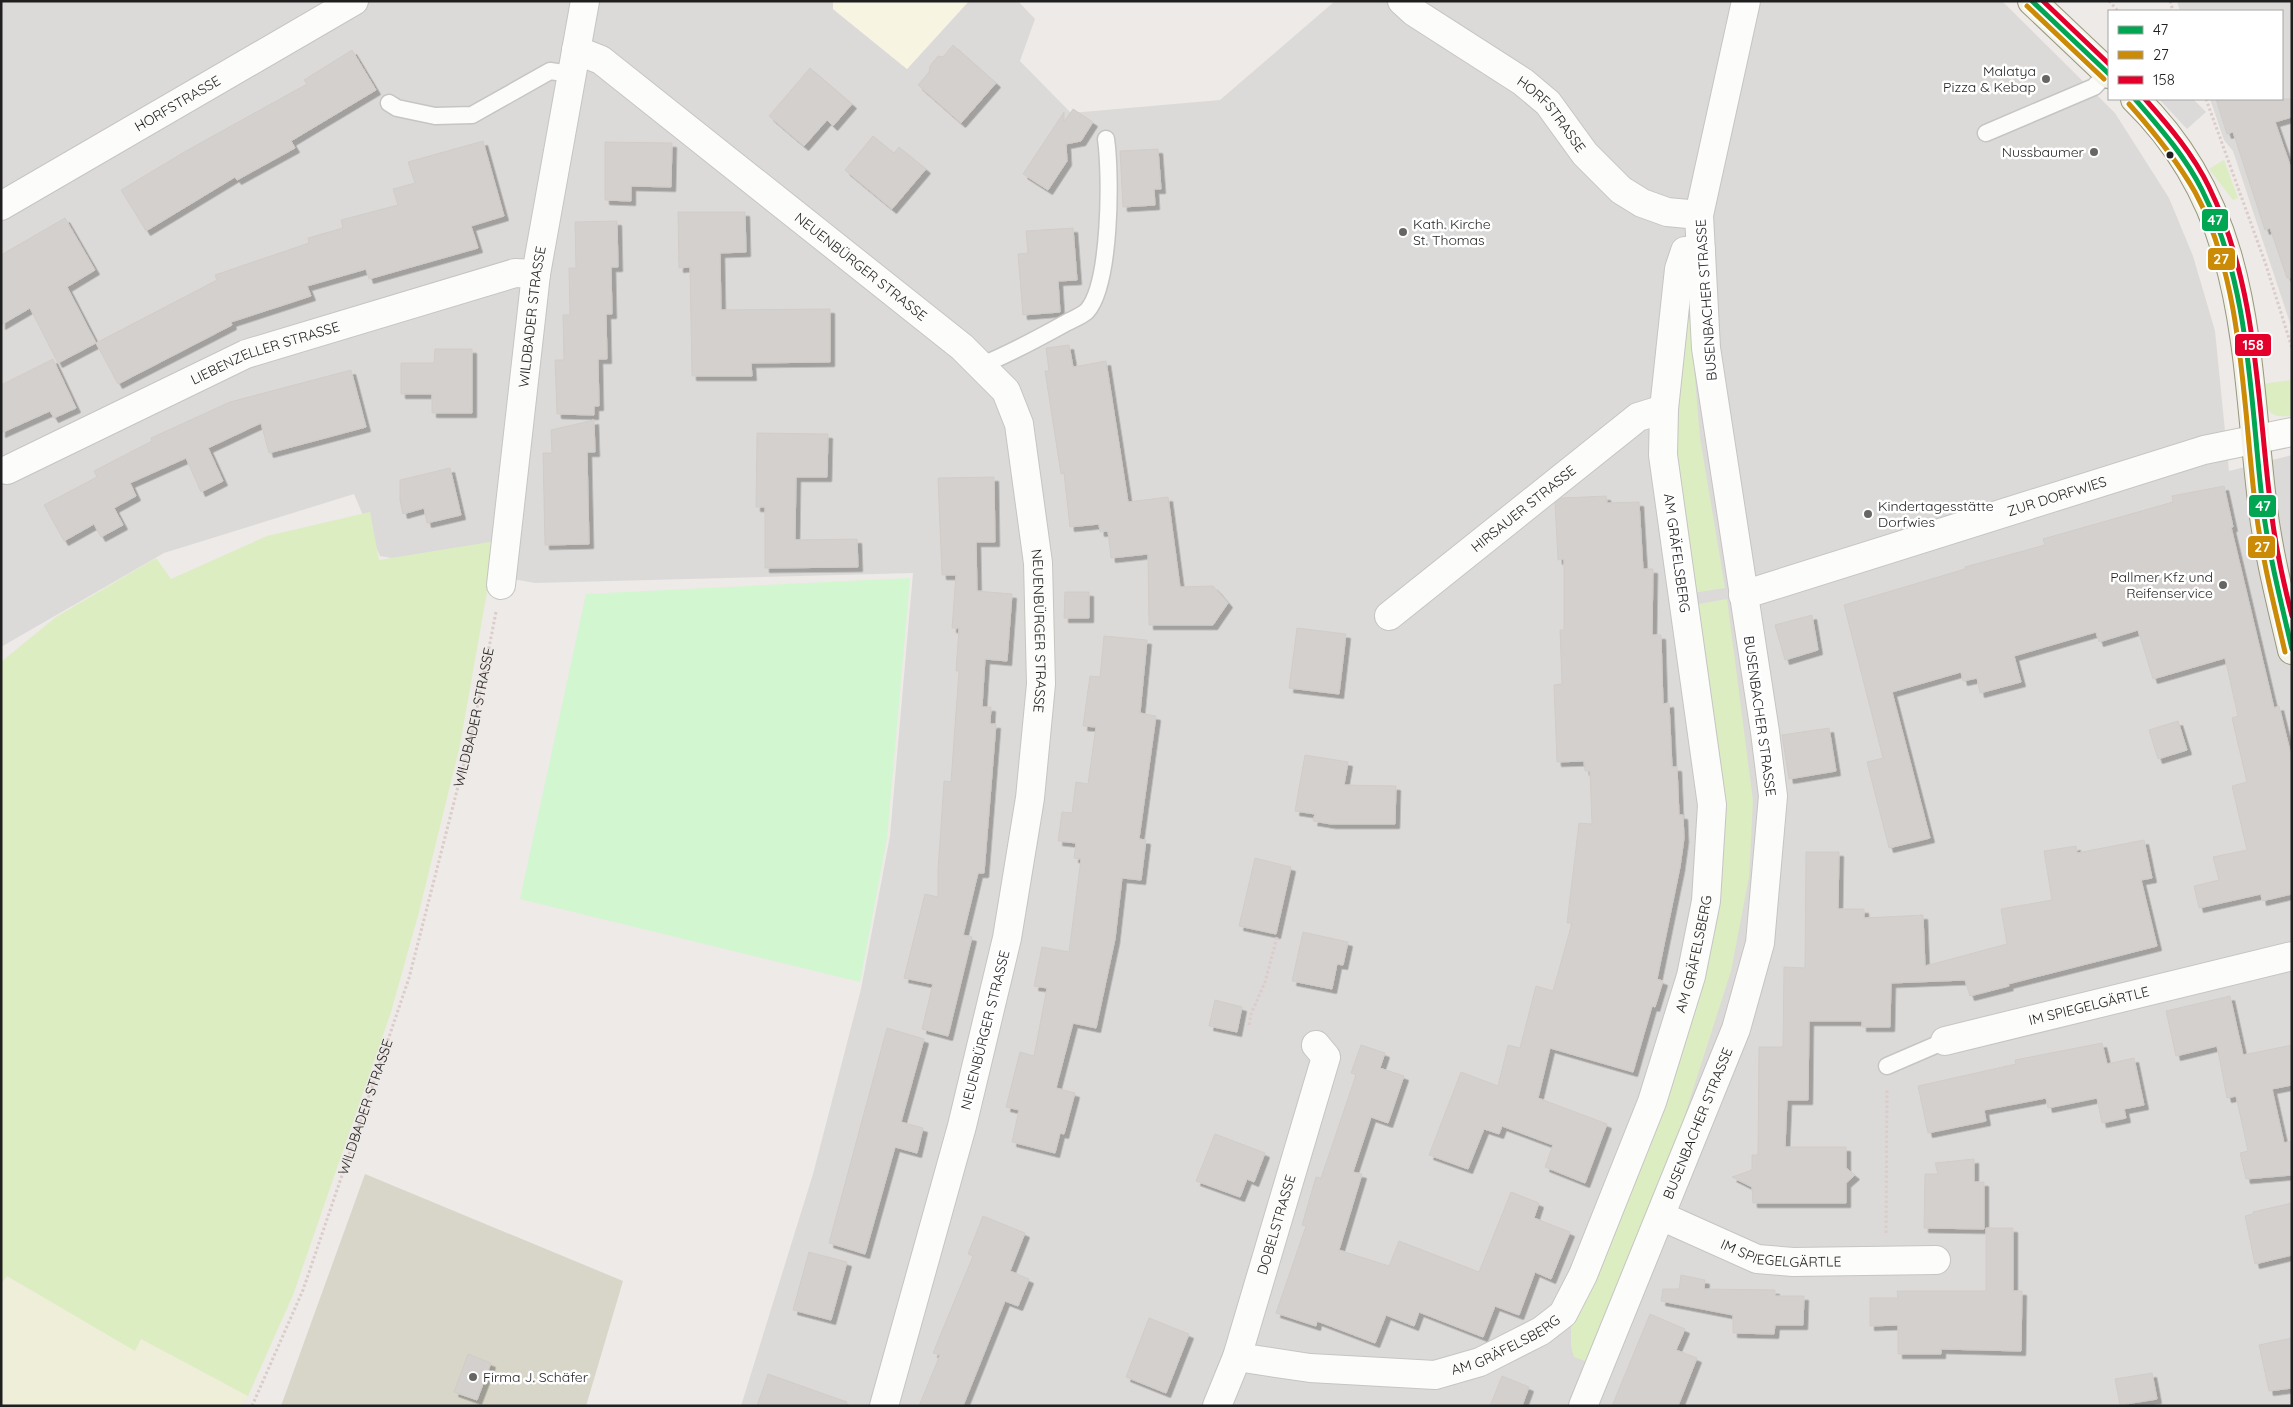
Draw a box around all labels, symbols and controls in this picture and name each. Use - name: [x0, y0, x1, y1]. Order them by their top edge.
- legend: [2108, 10, 2283, 100]
- text: 47: [2153, 20, 2168, 39]
- text: 27: [2153, 45, 2169, 64]
- place label: Malatya Pizza & Kebap: [1943, 62, 2036, 96]
- text: 158: [2153, 70, 2175, 89]
- street label: HORFSTRASSE: [131, 71, 224, 136]
- street label: HORFSTRASSE: [1514, 72, 1590, 156]
- marker: Malatya Pizza & Kebap: [2040, 73, 2052, 85]
- place label: Nussbaumer: [2002, 143, 2085, 161]
- marker: Nussbaumer: [2088, 146, 2100, 158]
- unlabelled marker: [2165, 150, 2175, 160]
- line badge: 47: [2201, 208, 2229, 232]
- street label: NEUENBÜRGER STRASSE: [791, 209, 931, 325]
- text: 47: [2207, 211, 2223, 229]
- place label: Kath. Kirche St. Thomas: [1413, 215, 1491, 249]
- street label: BUSENBACHER STRASSE: [1691, 219, 1721, 381]
- marker: Kath. Kirche St. Thomas: [1397, 226, 1409, 238]
- street label: WILDBADER STRASSE: [514, 245, 550, 389]
- line badge: 27: [2207, 247, 2236, 271]
- text: 27: [2213, 250, 2229, 268]
- street label: LIEBENZELLER STRASSE: [188, 317, 342, 389]
- line badge: 158: [2234, 333, 2272, 357]
- text: 158: [2242, 336, 2264, 354]
- street label: HIRSAUER STRASSE: [1467, 461, 1580, 556]
- street label: ZUR DORFWIES: [2005, 472, 2109, 520]
- street label: AM GRÄFELSBERG: [1660, 492, 1694, 614]
- line badge: 47: [2248, 494, 2277, 518]
- place label: Kindertagesstätte Dorfwies: [1878, 497, 1994, 531]
- text: 47: [2255, 497, 2271, 515]
- marker: Kindertagesstätte Dorfwies: [1862, 508, 1874, 520]
- line badge: 27: [2247, 535, 2276, 559]
- text: 27: [2254, 538, 2270, 556]
- street label: NEUENBÜRGER STRASSE: [1027, 548, 1050, 714]
- place label: Pallmer Kfz und Reifenservice: [2110, 568, 2213, 602]
- marker: Pallmer Kfz und Reifenservice: [2217, 579, 2229, 591]
- street label: BUSENBACHER STRASSE: [1740, 635, 1780, 797]
- street label: WILDBADER STRASSE: [449, 646, 498, 789]
- street label: AM GRÄFELSBERG: [1671, 895, 1715, 1015]
- street label: NEUENBÜRGER STRASSE: [956, 948, 1014, 1112]
- street label: IM SPIEGELGÄRTLE: [2027, 982, 2151, 1029]
- street label: WILDBADER STRASSE: [334, 1037, 397, 1177]
- street label: BUSENBACHER STRASSE: [1659, 1045, 1737, 1202]
- street label: DOBELSTRASSE: [1253, 1172, 1300, 1277]
- street label: IM SPIEGELGÄRTLE: [1718, 1235, 1842, 1271]
- street label: AM GRÄFELSBERG: [1449, 1311, 1564, 1379]
- place label: Firma J. Schäfer: [483, 1368, 589, 1386]
- marker: Firma J. Schäfer: [467, 1371, 479, 1383]

